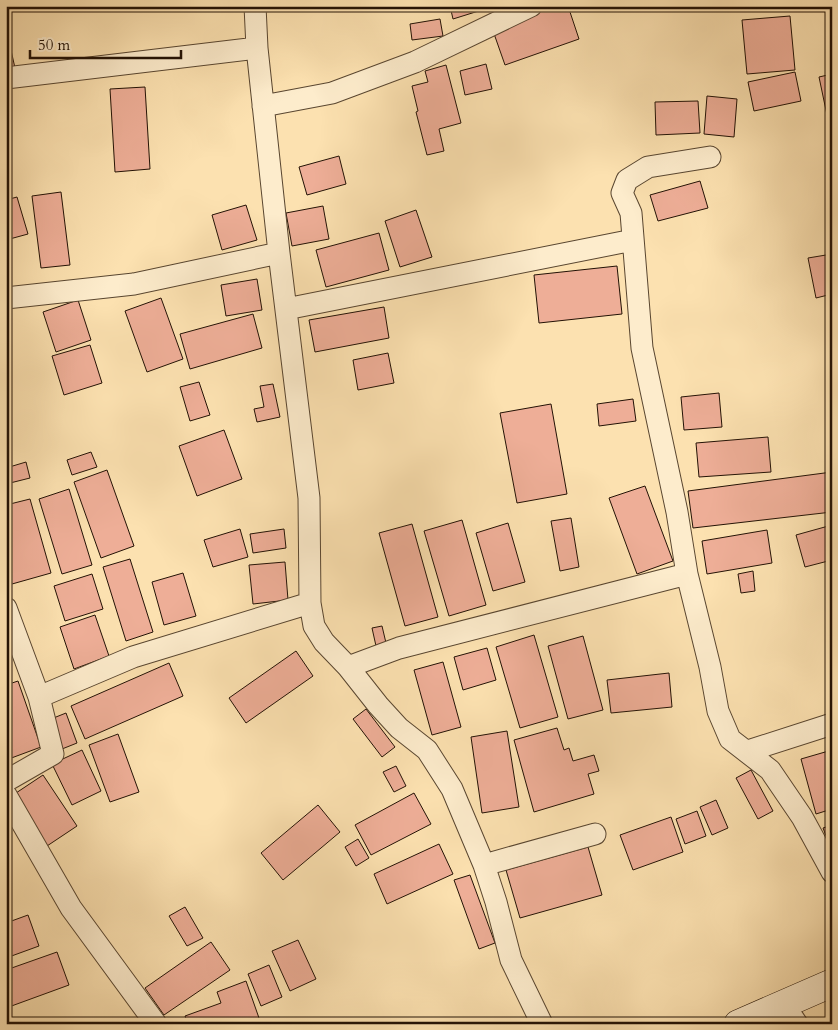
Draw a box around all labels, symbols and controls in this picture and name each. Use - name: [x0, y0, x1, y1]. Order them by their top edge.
- scale bar: [30, 28, 181, 60]
- text: 50 m: [38, 35, 70, 55]

